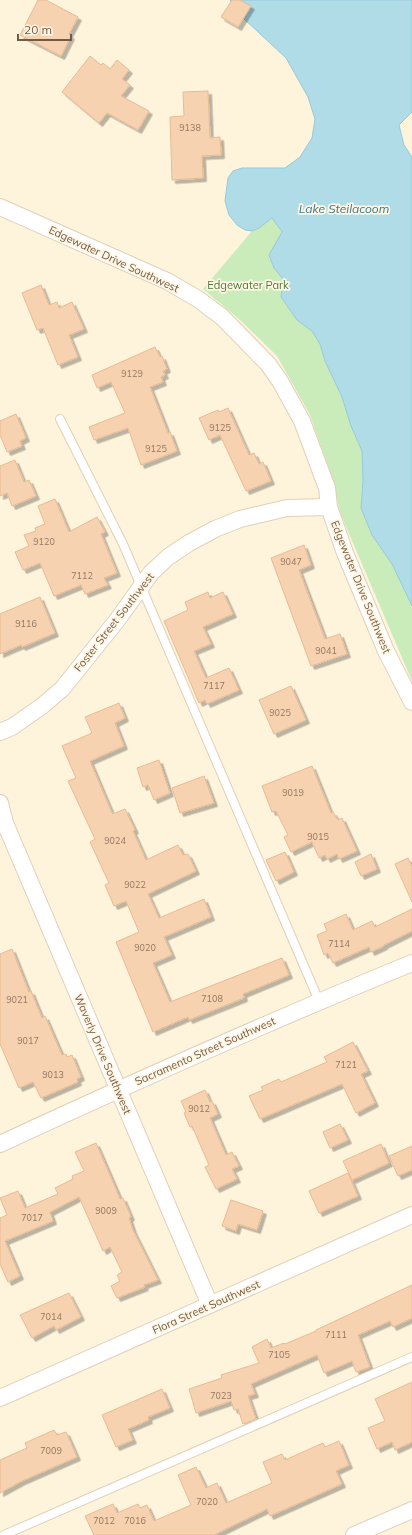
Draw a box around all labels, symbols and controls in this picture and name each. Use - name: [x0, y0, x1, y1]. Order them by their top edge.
- scale bar: [18, 16, 71, 42]
- text: 20 m: [24, 22, 52, 37]
- house number: 9138: [179, 122, 201, 133]
- water label: Lake Steilacoom: [299, 201, 389, 216]
- street label: Edgewater Drive Southwest: [47, 223, 182, 295]
- park label: Edgewater Park: [207, 278, 289, 292]
- house number: 9129: [121, 368, 143, 379]
- house number: 9125: [209, 422, 231, 433]
- house number: 9125: [145, 443, 167, 454]
- street label: Edgewater Drive Southwest: [328, 518, 394, 656]
- house number: 9120: [33, 536, 55, 547]
- house number: 9047: [280, 556, 302, 567]
- street label: Foster Street Southwest: [71, 569, 157, 674]
- house number: 7112: [71, 570, 93, 581]
- house number: 9116: [15, 618, 37, 629]
- house number: 9041: [315, 645, 337, 656]
- house number: 7117: [203, 680, 225, 691]
- house number: 9025: [269, 707, 291, 718]
- house number: 9019: [282, 787, 304, 798]
- house number: 9015: [307, 831, 329, 842]
- house number: 9024: [104, 835, 126, 846]
- house number: 9022: [124, 879, 146, 890]
- house number: 7114: [328, 938, 350, 949]
- house number: 9020: [134, 942, 156, 953]
- street label: Waverly Drive Southwest: [71, 992, 135, 1116]
- house number: 7108: [201, 993, 223, 1004]
- house number: 9021: [6, 994, 28, 1005]
- street label: Sacramento Street Southwest: [133, 1014, 277, 1088]
- house number: 9017: [17, 1035, 39, 1046]
- house number: 7121: [335, 1059, 357, 1070]
- house number: 9013: [42, 1069, 64, 1080]
- house number: 9012: [188, 1103, 210, 1114]
- house number: 9009: [95, 1205, 117, 1216]
- house number: 7017: [21, 1212, 43, 1223]
- street label: Flora Street Southwest: [150, 1277, 262, 1337]
- house number: 7014: [40, 1311, 62, 1322]
- house number: 7111: [325, 1329, 347, 1340]
- house number: 7105: [268, 1349, 290, 1360]
- house number: 7023: [210, 1390, 232, 1401]
- house number: 7009: [40, 1445, 62, 1456]
- house number: 7020: [196, 1496, 218, 1507]
- house number: 7012: [93, 1515, 115, 1526]
- house number: 7016: [124, 1515, 146, 1526]

